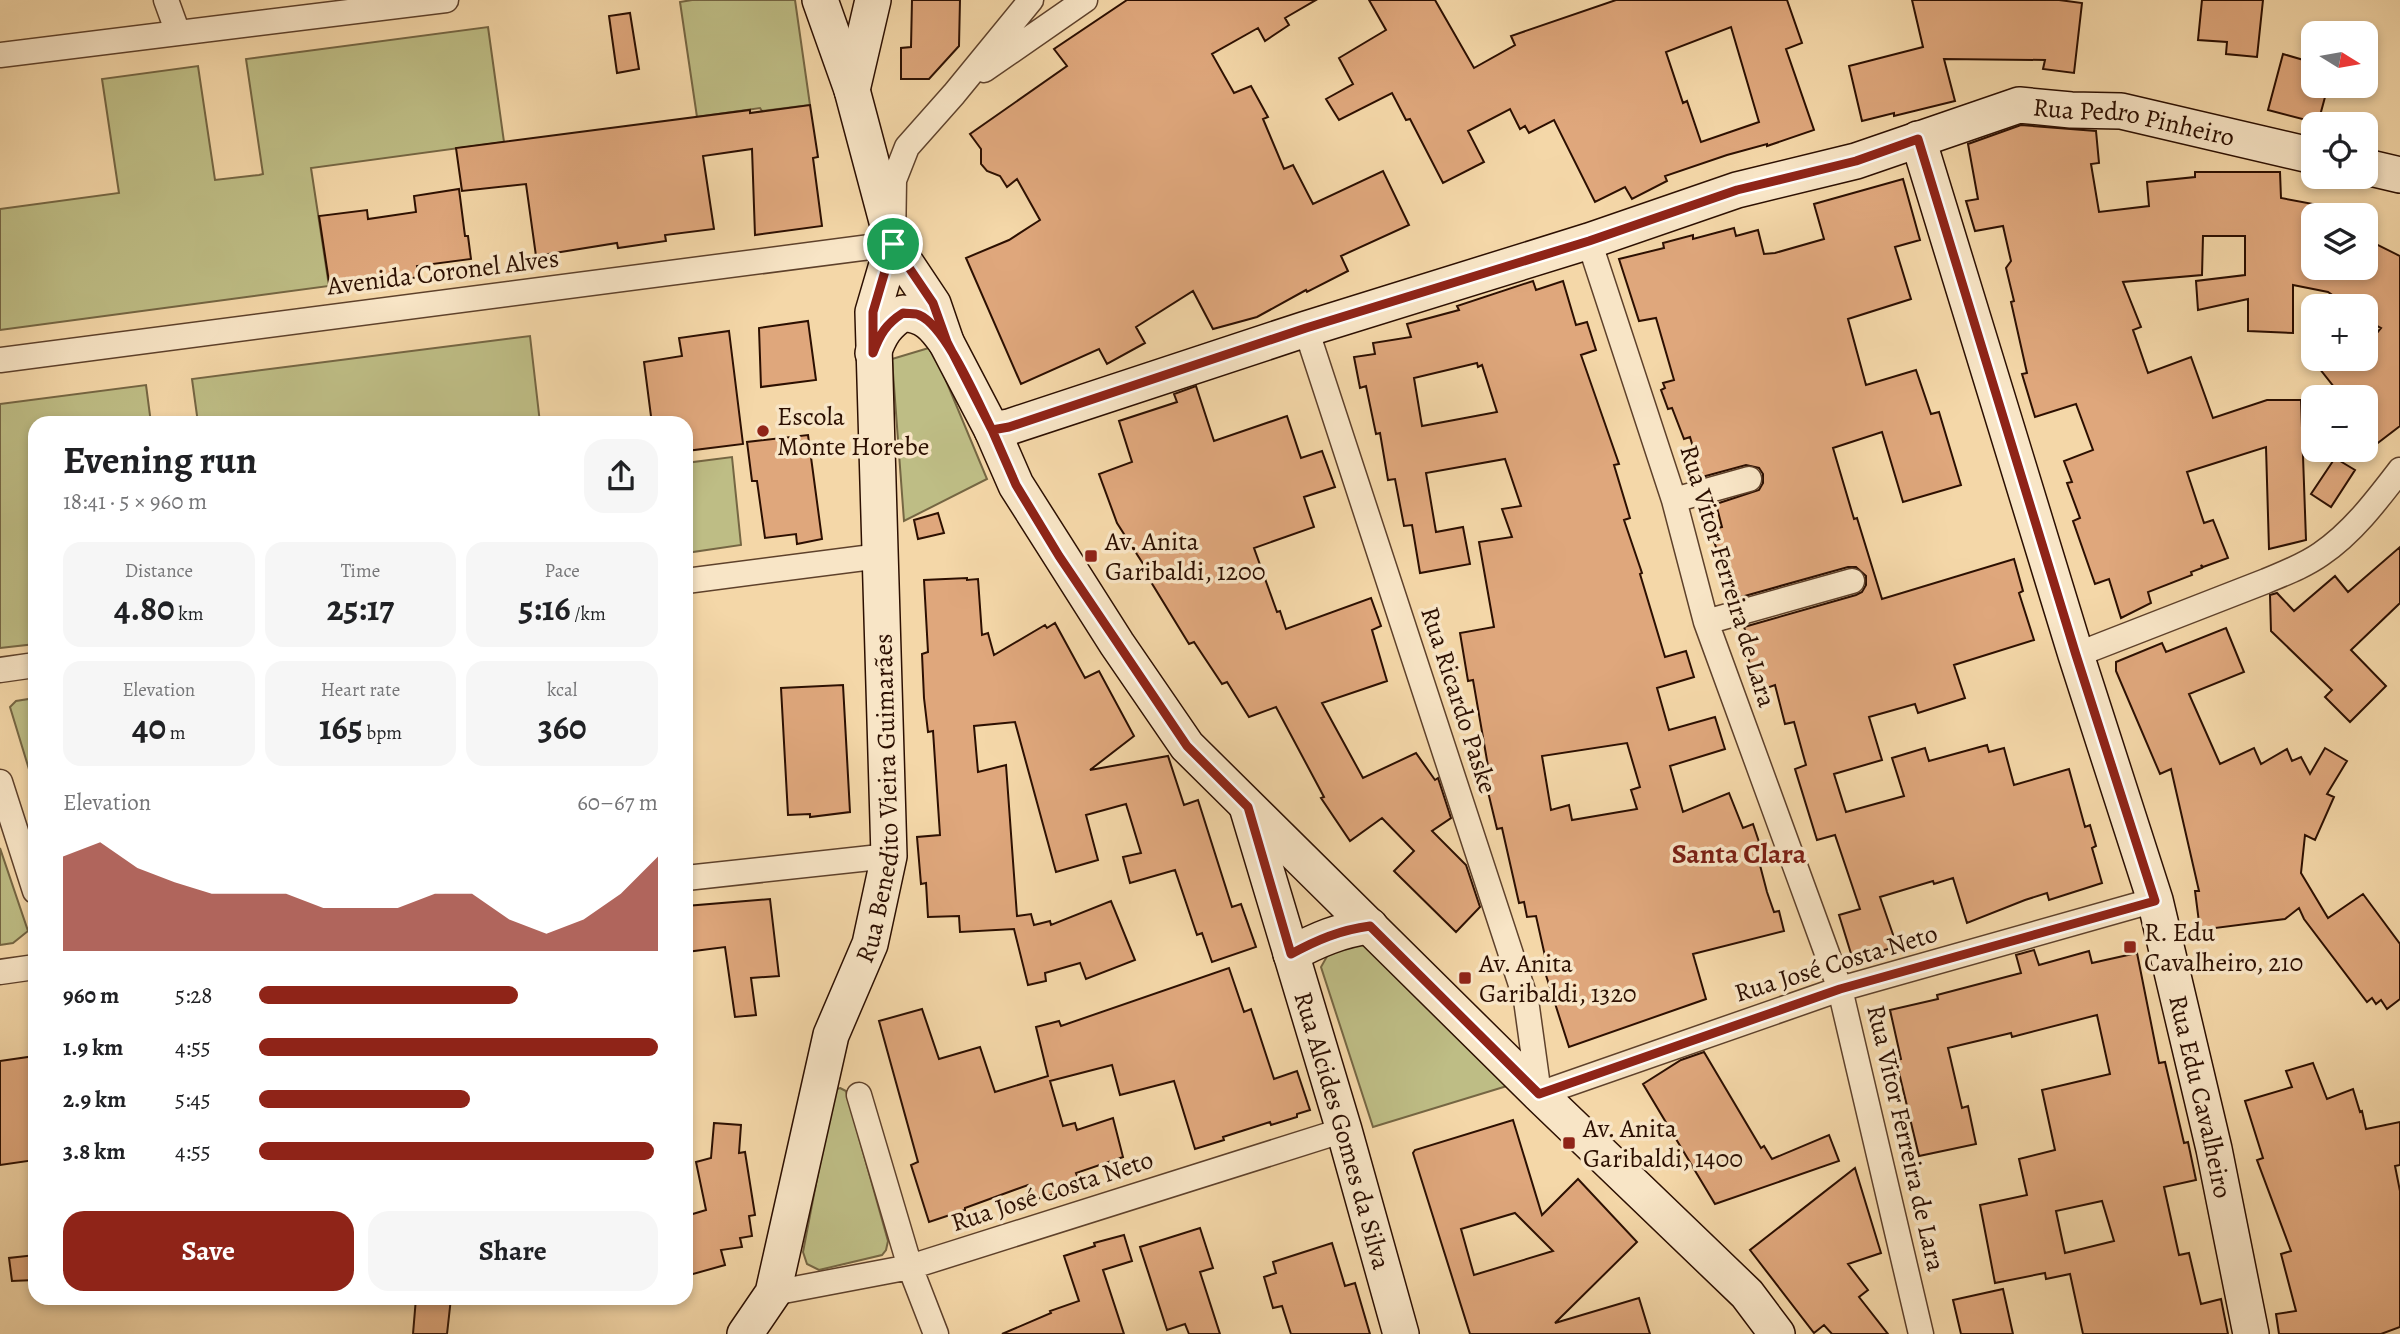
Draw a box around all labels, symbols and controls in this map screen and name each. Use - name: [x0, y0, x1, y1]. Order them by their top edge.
- north arrow: [2301, 21, 2378, 98]
- map controls: [2301, 21, 2378, 462]
- street label: Rua Pedro Pinheiro: [2031, 89, 2238, 154]
- button: locate: [2301, 112, 2378, 189]
- button: layers: [2301, 203, 2378, 280]
- pin: [863, 214, 923, 274]
- icon: arrive: [874, 225, 912, 263]
- street label: Avenida Coronel Alves: [324, 240, 561, 304]
- button: +: [2301, 294, 2378, 371]
- button: −: [2301, 385, 2378, 462]
- place label: Escola Monte Horebe: [777, 399, 929, 464]
- marker: Escola Monte Horebe: [755, 423, 771, 439]
- text: Evening run: [63, 434, 257, 486]
- button: share: [584, 439, 658, 513]
- street label: Rua Vitor Ferreira de Lara: [1671, 441, 1785, 711]
- text: 18:41 · 5 × 960 m: [63, 486, 207, 517]
- place label: Av. Anita Garibaldi, 1200: [1104, 524, 1266, 589]
- marker: Av. Anita Garibaldi, 1200: [1083, 548, 1099, 564]
- text: Distance: [125, 558, 193, 584]
- text: Time: [341, 558, 380, 584]
- text: Pace: [545, 558, 580, 584]
- text: 4.80: [114, 584, 175, 632]
- text: 25:17: [327, 584, 394, 632]
- text: 5:16: [518, 584, 571, 632]
- text: km: [175, 601, 204, 627]
- text: /km: [571, 601, 606, 627]
- street label: Rua Ricardo Paske: [1412, 602, 1506, 798]
- street label: Rua Benedito Vieira Guimarães: [847, 633, 907, 968]
- text: Elevation: [122, 677, 195, 703]
- text: Heart rate: [321, 677, 400, 703]
- text: kcal: [547, 677, 577, 703]
- text: 40: [132, 703, 166, 751]
- text: 165: [319, 703, 363, 751]
- text: 360: [538, 703, 587, 751]
- text: m: [166, 720, 186, 746]
- text: bpm: [363, 720, 402, 746]
- text: Elevation: [63, 787, 151, 818]
- text: 60–67 m: [577, 787, 658, 818]
- district label: Santa Clara: [1672, 835, 1807, 873]
- street label: Rua José Costa Neto: [1730, 915, 1942, 1011]
- place label: R. Edu Cavalheiro, 210: [2144, 915, 2303, 980]
- marker: R. Edu Cavalheiro, 210: [2122, 939, 2138, 955]
- place label: Av. Anita Garibaldi, 1320: [1478, 946, 1637, 1011]
- marker: Av. Anita Garibaldi, 1320: [1457, 970, 1473, 986]
- text: 960 m: [63, 980, 119, 1011]
- text: 5:28: [175, 980, 212, 1011]
- street label: Rua Alcides Gomes da Silva: [1286, 987, 1400, 1273]
- street label: Rua Edu Cavalheiro: [2161, 992, 2241, 1201]
- street label: Rua Vitor Ferreira de Lara: [1858, 1001, 1954, 1275]
- text: 1.9 km: [63, 1032, 123, 1063]
- text: 4:55: [175, 1032, 211, 1063]
- text: 2.9 km: [63, 1084, 126, 1115]
- text: 5:45: [175, 1084, 211, 1115]
- place label: Av. Anita Garibaldi, 1400: [1582, 1111, 1743, 1176]
- marker: Av. Anita Garibaldi, 1400: [1561, 1135, 1577, 1151]
- text: 3.8 km: [63, 1136, 125, 1167]
- text: 4:55: [175, 1136, 211, 1167]
- street label: Rua José Costa Neto: [947, 1142, 1158, 1240]
- button: Save: [63, 1211, 354, 1291]
- button: Share: [368, 1211, 658, 1291]

